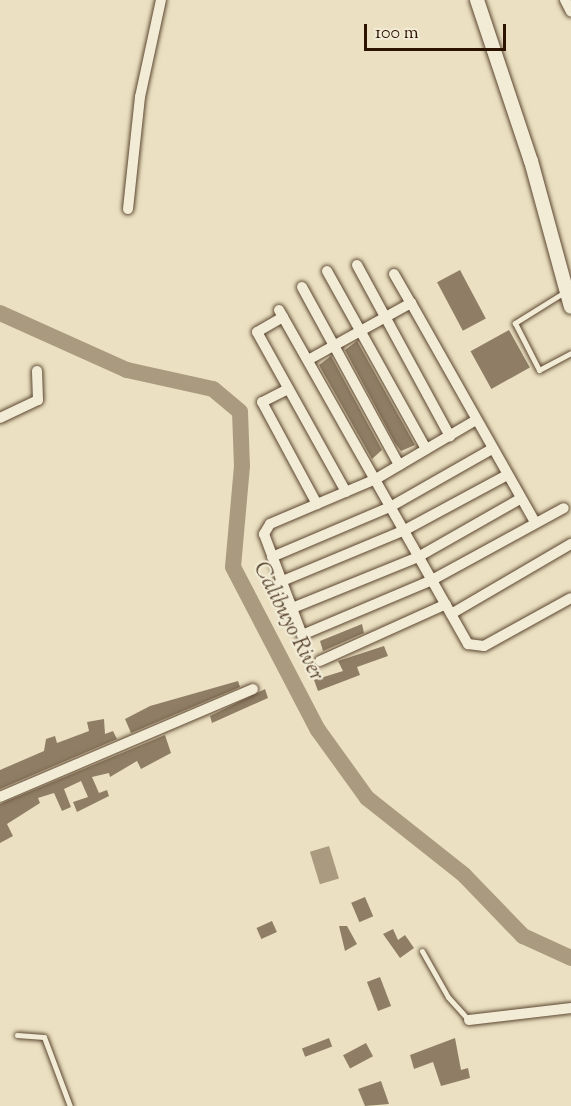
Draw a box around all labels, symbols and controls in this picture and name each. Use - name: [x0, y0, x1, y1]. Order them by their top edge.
- scale bar: [367, 12, 510, 50]
- text: 100 m: [375, 21, 419, 47]
- water label: Calibuyo River: [246, 558, 328, 686]

